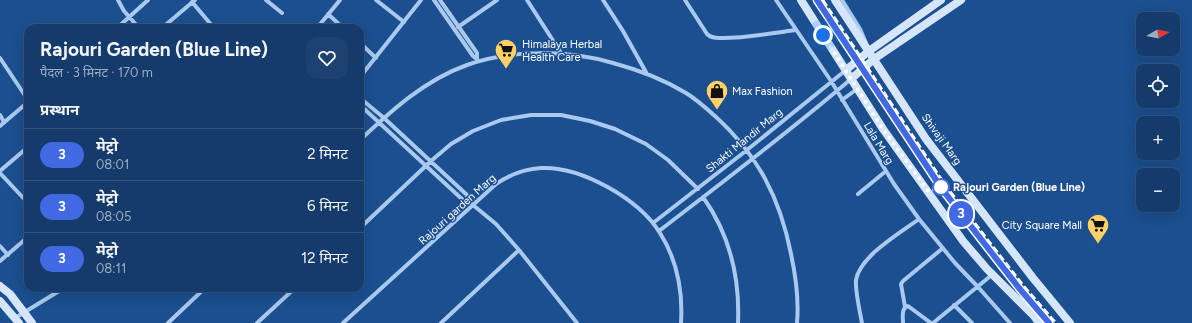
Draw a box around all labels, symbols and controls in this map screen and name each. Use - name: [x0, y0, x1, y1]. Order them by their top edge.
- north arrow: [1136, 12, 1180, 56]
- map controls: [1136, 12, 1180, 212]
- your location: [813, 25, 833, 45]
- button: heart: [306, 37, 348, 79]
- supermarket icon: Himalaya Herbal Health Care: [493, 37, 519, 70]
- text: Rajouri Garden (Blue Line): [40, 38, 268, 61]
- place label: Himalaya Herbal Health Care: [522, 38, 602, 64]
- button: locate: [1136, 64, 1180, 108]
- text: पैदल · 3 मिनट · 170 m: [40, 65, 153, 80]
- shop icon: Max Fashion: [704, 78, 730, 111]
- place label: Max Fashion: [732, 85, 793, 98]
- text: प्रस्थान: [40, 101, 79, 119]
- street label: Shakti Mandir Marg: [703, 105, 785, 175]
- street label: Shivaji Marg: [919, 111, 964, 167]
- button: +: [1136, 116, 1180, 160]
- street label: Lala Marg: [861, 120, 896, 167]
- text: मेट्रो: [96, 137, 118, 155]
- text: 2 मिनट: [307, 145, 348, 163]
- text: 3: [58, 146, 66, 163]
- text: 08:01: [96, 157, 129, 172]
- button: −: [1136, 168, 1180, 212]
- street label: Rajouri garden Marg: [416, 171, 499, 247]
- marker: Rajouri Garden (Blue Line): [932, 178, 950, 196]
- place label: Rajouri Garden (Blue Line): [953, 181, 1085, 194]
- text: मेट्रो: [96, 189, 118, 207]
- text: 6 मिनट: [307, 197, 348, 215]
- text: 3: [58, 198, 66, 215]
- line badge: 3: [948, 201, 974, 227]
- text: 3: [957, 205, 965, 222]
- text: 08:05: [96, 209, 131, 224]
- supermarket icon: City Square Mall: [1085, 212, 1111, 245]
- place label: City Square Mall: [1002, 219, 1082, 232]
- text: मेट्रो: [96, 241, 118, 259]
- text: 12 मिनट: [301, 249, 348, 267]
- text: 3: [58, 250, 66, 267]
- text: 08:11: [96, 261, 126, 276]

